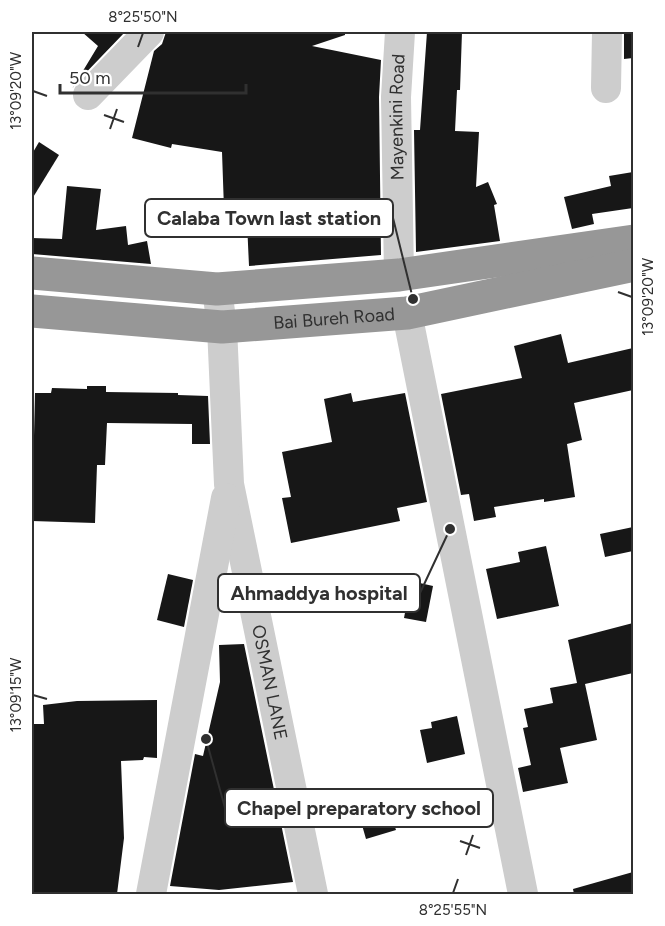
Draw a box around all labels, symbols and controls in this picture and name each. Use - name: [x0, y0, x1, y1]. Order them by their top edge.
- text: 8°25'50"N: [108, 8, 178, 26]
- text: 13°09'20"W: [7, 51, 25, 130]
- street label: Mayenkini Road: [385, 53, 410, 180]
- scale bar: [60, 57, 246, 95]
- text: 50 m: [69, 67, 111, 89]
- callout: Calaba Town last station: [145, 199, 393, 237]
- text: Calaba Town last station: [157, 206, 381, 230]
- text: 13°09'20"W: [639, 257, 657, 336]
- street label: Bai Bureh Road: [272, 303, 396, 334]
- callout: Ahmaddya hospital: [218, 574, 420, 612]
- text: Ahmaddya hospital: [230, 581, 408, 605]
- street label: OSMAN LANE: [247, 623, 292, 742]
- text: 13°09'15"W: [7, 657, 25, 733]
- callout: Chapel preparatory school: [225, 789, 493, 827]
- text: Chapel preparatory school: [237, 796, 481, 820]
- text: 8°25'55"N: [419, 901, 487, 919]

